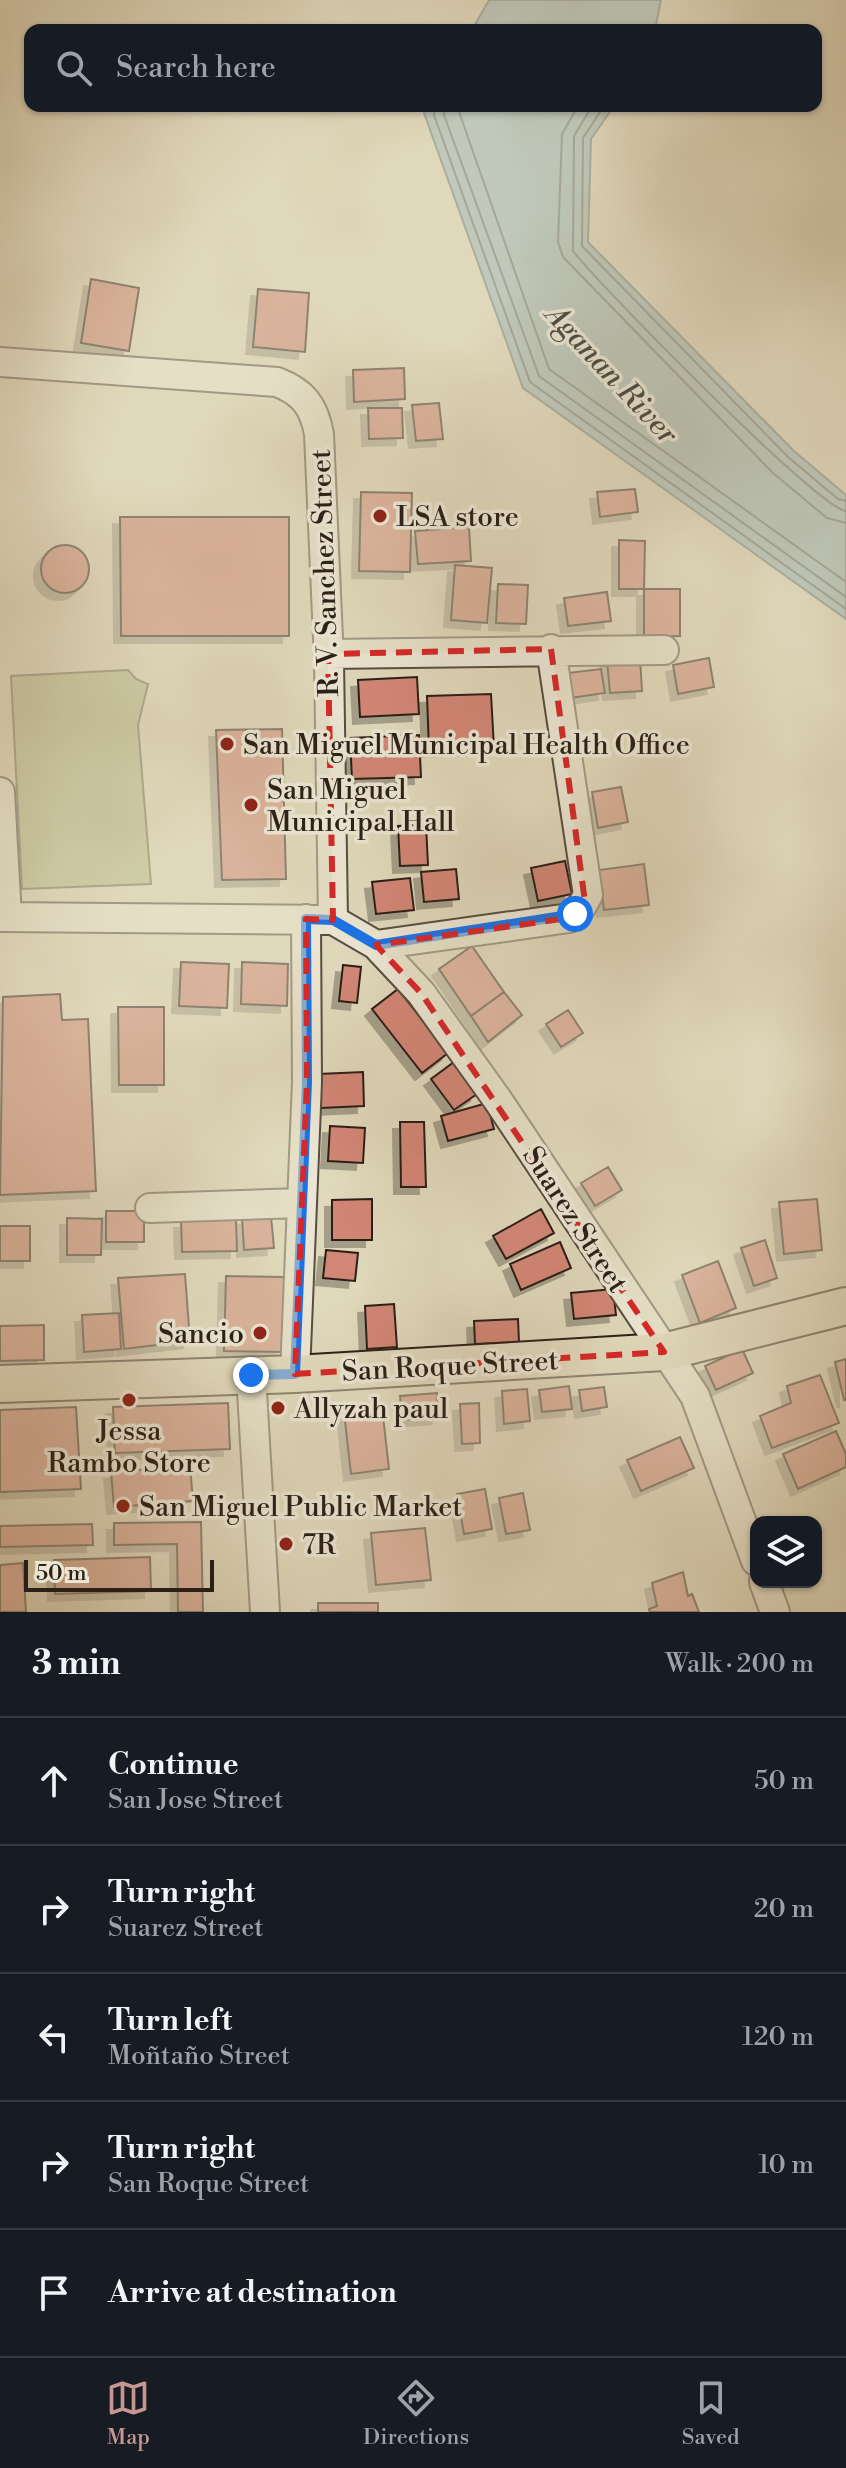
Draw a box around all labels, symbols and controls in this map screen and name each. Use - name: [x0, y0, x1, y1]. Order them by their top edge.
- search box: [24, 24, 822, 112]
- icon: search: [52, 46, 96, 90]
- text: Search here: [116, 49, 276, 87]
- water label: Aganan River: [535, 295, 687, 453]
- street label: R. V. Sanchez Street: [304, 448, 347, 697]
- place label: LSA store: [396, 500, 519, 535]
- marker: LSA store: [371, 507, 389, 525]
- place label: San Miguel Municipal Health Office: [243, 728, 690, 763]
- marker: San Miguel Municipal Health Office: [218, 735, 236, 753]
- place label: San Miguel Municipal Hall: [267, 773, 455, 840]
- marker: San Miguel Municipal Hall: [242, 796, 260, 814]
- route start: [557, 896, 593, 932]
- street label: Suarez Street: [514, 1140, 635, 1300]
- place label: Sancio: [158, 1317, 244, 1352]
- marker: Sancio: [251, 1324, 269, 1342]
- street label: San Roque Street: [341, 1343, 559, 1390]
- route end: [233, 1357, 269, 1393]
- marker: Jessa Rambo Store: [120, 1391, 138, 1409]
- place label: Allyzah paul: [293, 1392, 448, 1427]
- marker: Allyzah paul: [269, 1399, 287, 1417]
- place label: Jessa Rambo Store: [47, 1414, 211, 1481]
- place label: San Miguel Public Market: [139, 1490, 462, 1525]
- marker: San Miguel Public Market: [114, 1497, 132, 1515]
- map controls: [750, 1516, 822, 1588]
- button: layers: [750, 1516, 822, 1588]
- place label: 7R: [302, 1528, 336, 1563]
- marker: 7R: [277, 1535, 295, 1553]
- scale bar: [24, 1556, 214, 1592]
- text: 50 m: [36, 1560, 87, 1587]
- text: 3 min: [32, 1643, 121, 1685]
- text: Walk · 200 m: [665, 1648, 814, 1680]
- text: Continue: [108, 1746, 239, 1784]
- icon: ahead: [32, 1759, 76, 1803]
- text: 50 m: [754, 1765, 814, 1797]
- text: San Jose Street: [108, 1784, 283, 1816]
- text: Turn right: [108, 1874, 255, 1912]
- icon: right: [32, 1887, 76, 1931]
- text: 20 m: [754, 1893, 814, 1925]
- text: Suarez Street: [108, 1912, 264, 1944]
- text: Turn left: [108, 2002, 232, 2040]
- icon: left: [32, 2015, 76, 2059]
- text: 120 m: [742, 2021, 814, 2053]
- text: Moñtaño Street: [108, 2040, 290, 2072]
- text: Turn right: [108, 2130, 255, 2168]
- icon: right: [32, 2143, 76, 2187]
- text: 10 m: [758, 2149, 814, 2181]
- text: San Roque Street: [108, 2168, 309, 2200]
- icon: arrive: [32, 2271, 76, 2315]
- text: Arrive at destination: [108, 2274, 397, 2312]
- tab: Map: [106, 2376, 150, 2451]
- tab: Directions: [363, 2376, 469, 2451]
- tab: Saved: [682, 2376, 740, 2451]

